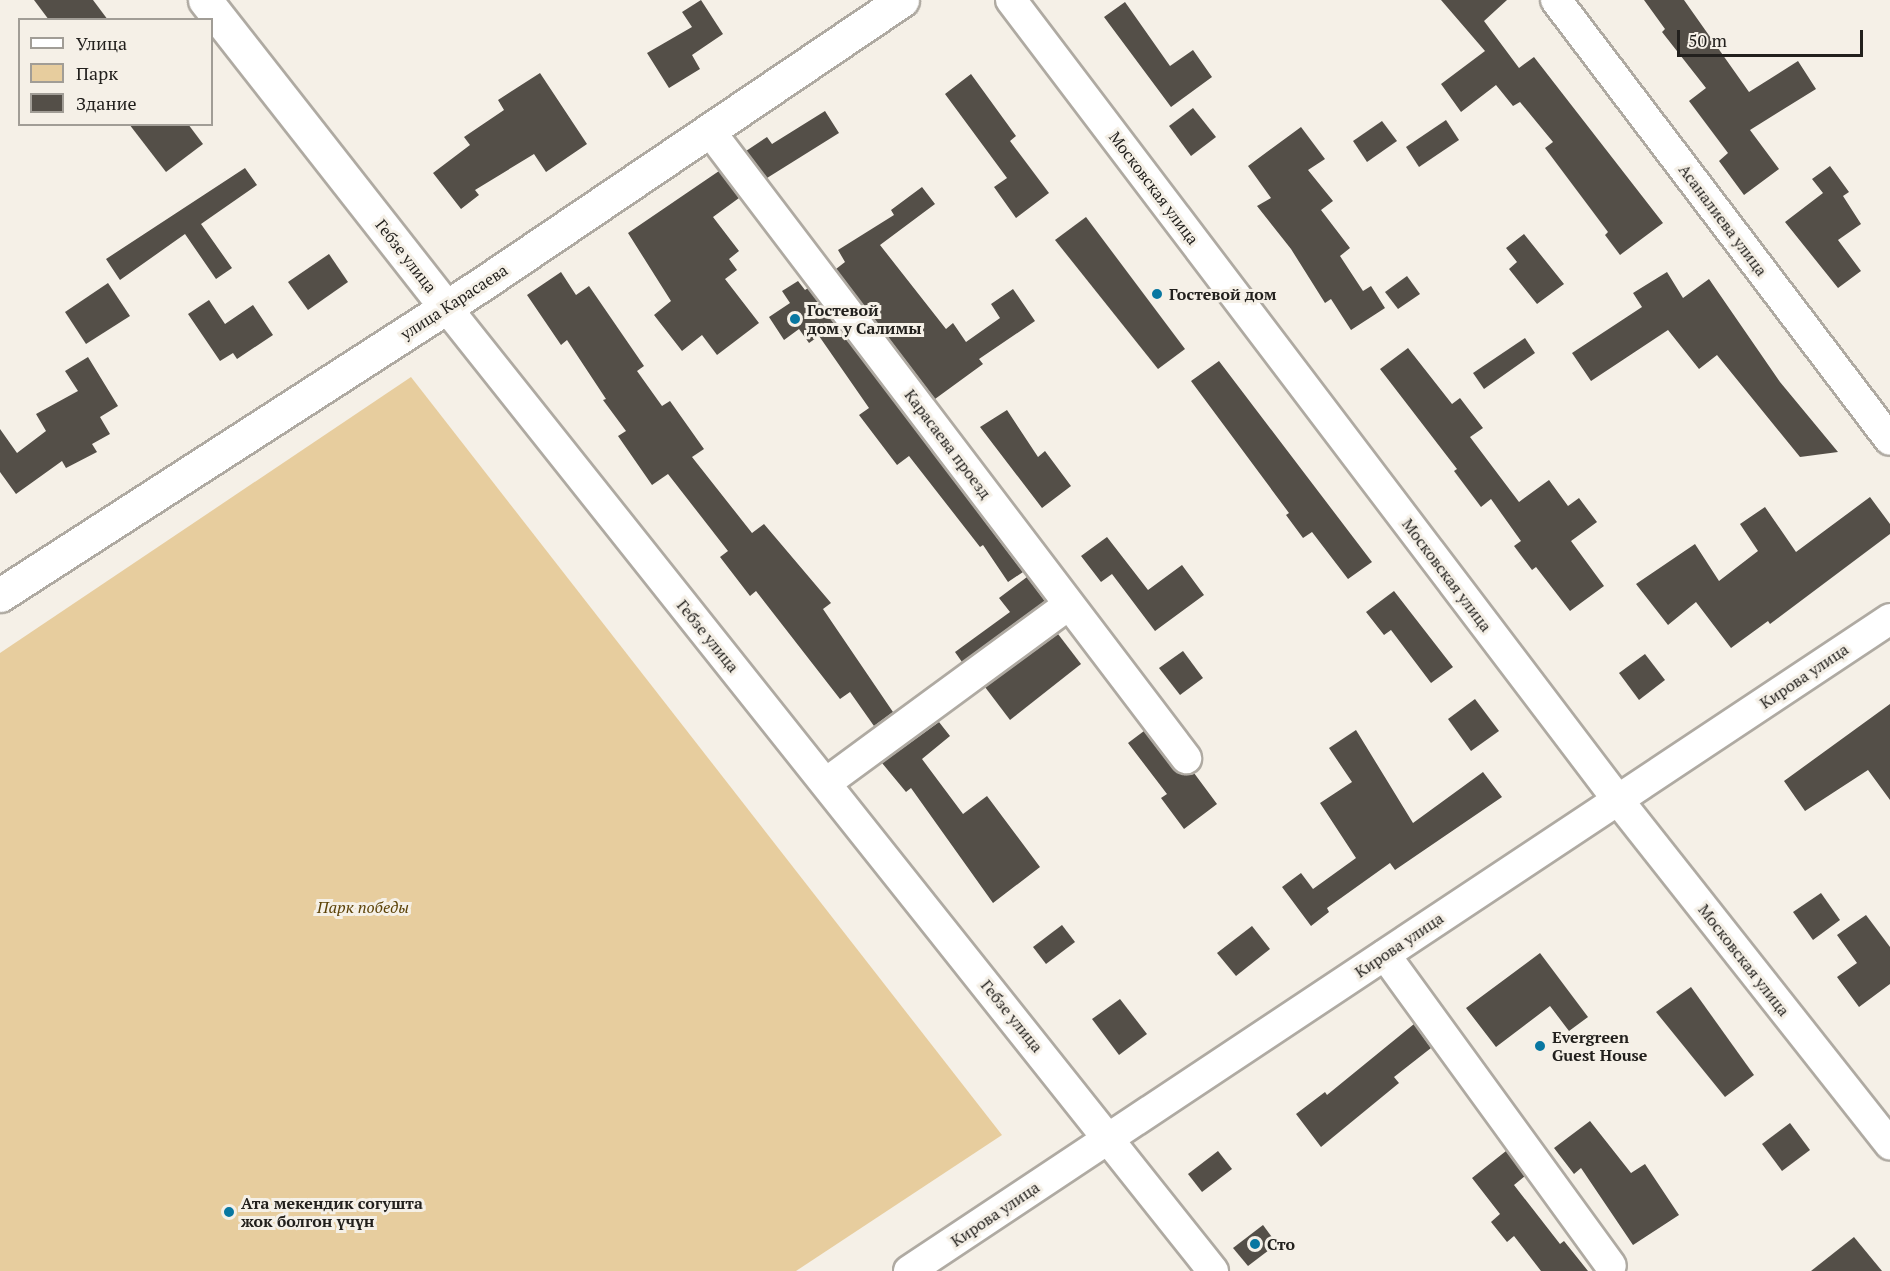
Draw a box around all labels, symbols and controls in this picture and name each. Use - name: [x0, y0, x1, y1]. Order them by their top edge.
- legend: [18, 18, 213, 126]
- scale bar: [1680, 18, 1866, 56]
- text: 50 m: [1688, 28, 1727, 52]
- text: Улица: [76, 31, 127, 55]
- text: Парк: [76, 61, 118, 85]
- text: Здание: [76, 91, 136, 115]
- street label: Московская улица: [1105, 128, 1203, 248]
- street label: Асаналиева улица: [1675, 160, 1771, 280]
- street label: Гебзе улица: [371, 216, 441, 296]
- street label: улица Карасаева: [397, 260, 511, 344]
- place label: Гостевой дом: [1169, 284, 1277, 304]
- marker: Гостевой дом: [1150, 287, 1164, 301]
- place label: Гостевой дом у Салимы: [807, 300, 922, 338]
- marker: Гостевой дом у Салимы: [788, 312, 802, 326]
- street label: Карасаева проезд: [901, 385, 995, 503]
- street label: Московская улица: [1398, 515, 1496, 635]
- street label: Гебзе улица: [673, 596, 743, 676]
- street label: Кирова улица: [1756, 639, 1852, 713]
- park label: Парк победы: [317, 897, 409, 917]
- street label: Московская улица: [1694, 900, 1794, 1020]
- street label: Кирова улица: [1351, 908, 1447, 982]
- street label: Гебзе улица: [977, 976, 1047, 1056]
- place label: Evergreen Guest House: [1552, 1027, 1647, 1065]
- marker: Evergreen Guest House: [1533, 1039, 1547, 1053]
- street label: Кирова улица: [947, 1177, 1043, 1251]
- place label: Ата мекендик согушта жок болгон үчүн: [241, 1193, 423, 1231]
- marker: Ата мекендик согушта жок болгон үчүн: [222, 1205, 236, 1219]
- place label: Сто: [1267, 1234, 1295, 1254]
- marker: Сто: [1248, 1237, 1262, 1251]

